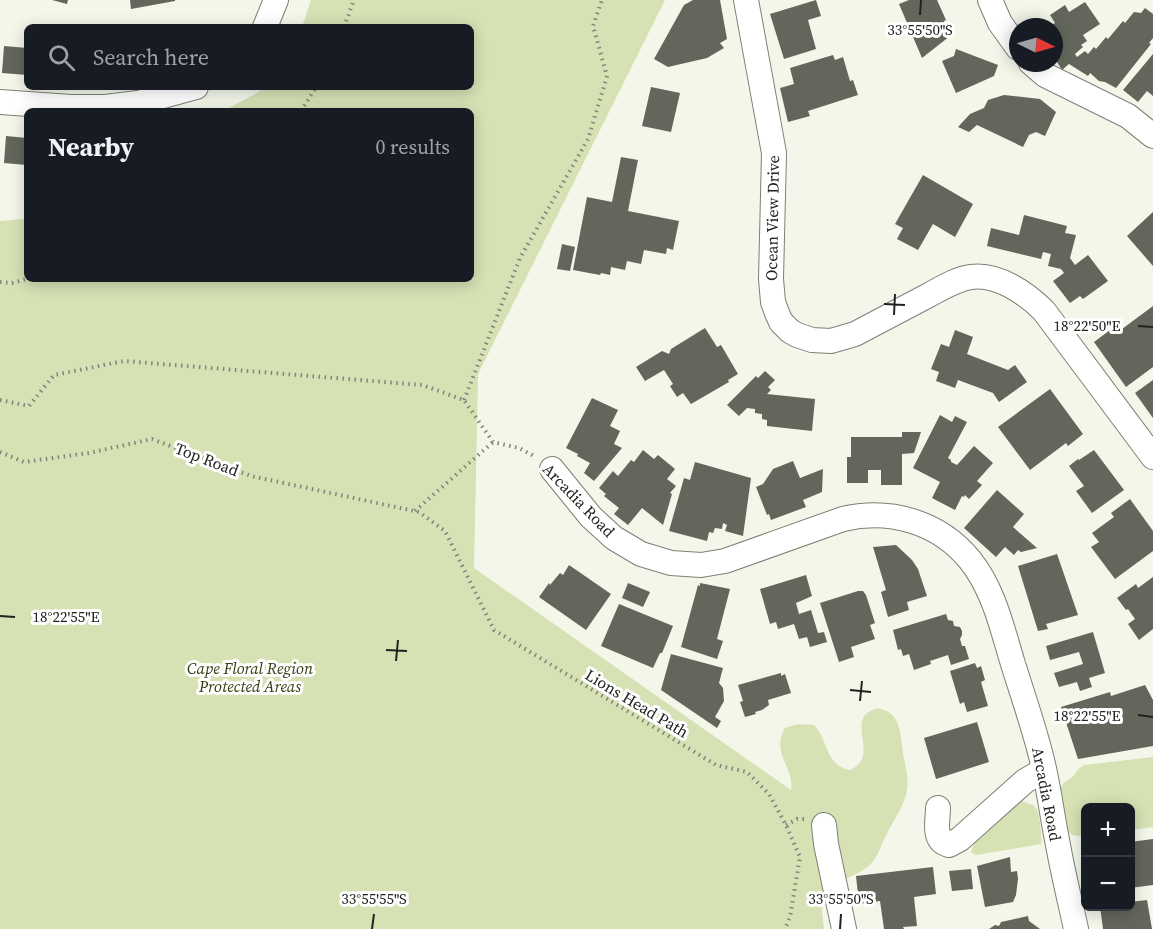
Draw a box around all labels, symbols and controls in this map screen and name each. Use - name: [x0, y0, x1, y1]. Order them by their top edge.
- north arrow: [1009, 18, 1063, 72]
- text: 33°55'50"S: [887, 19, 953, 40]
- search box: [24, 24, 474, 90]
- icon: search: [45, 41, 78, 74]
- text: Search here: [93, 42, 209, 72]
- text: Nearby: [48, 129, 134, 165]
- text: 0 results: [375, 133, 450, 161]
- street label: Ocean View Drive: [760, 155, 784, 281]
- text: 18°22'50"E: [1053, 315, 1121, 336]
- street label: Top Road: [172, 437, 242, 481]
- street label: Arcadia Road: [538, 458, 620, 542]
- text: 18°22'55"E: [32, 606, 100, 627]
- park label: Cape Floral Region Protected Areas: [187, 657, 313, 697]
- street label: Lions Head Path: [581, 663, 693, 743]
- text: 18°22'55"E: [1053, 705, 1121, 726]
- street label: Arcadia Road: [1027, 745, 1067, 843]
- map controls: [1081, 803, 1135, 911]
- button: +: [1081, 803, 1135, 857]
- button: −: [1081, 857, 1135, 911]
- text: 33°55'55"S: [341, 888, 407, 909]
- text: 33°55'50"S: [808, 888, 874, 909]

